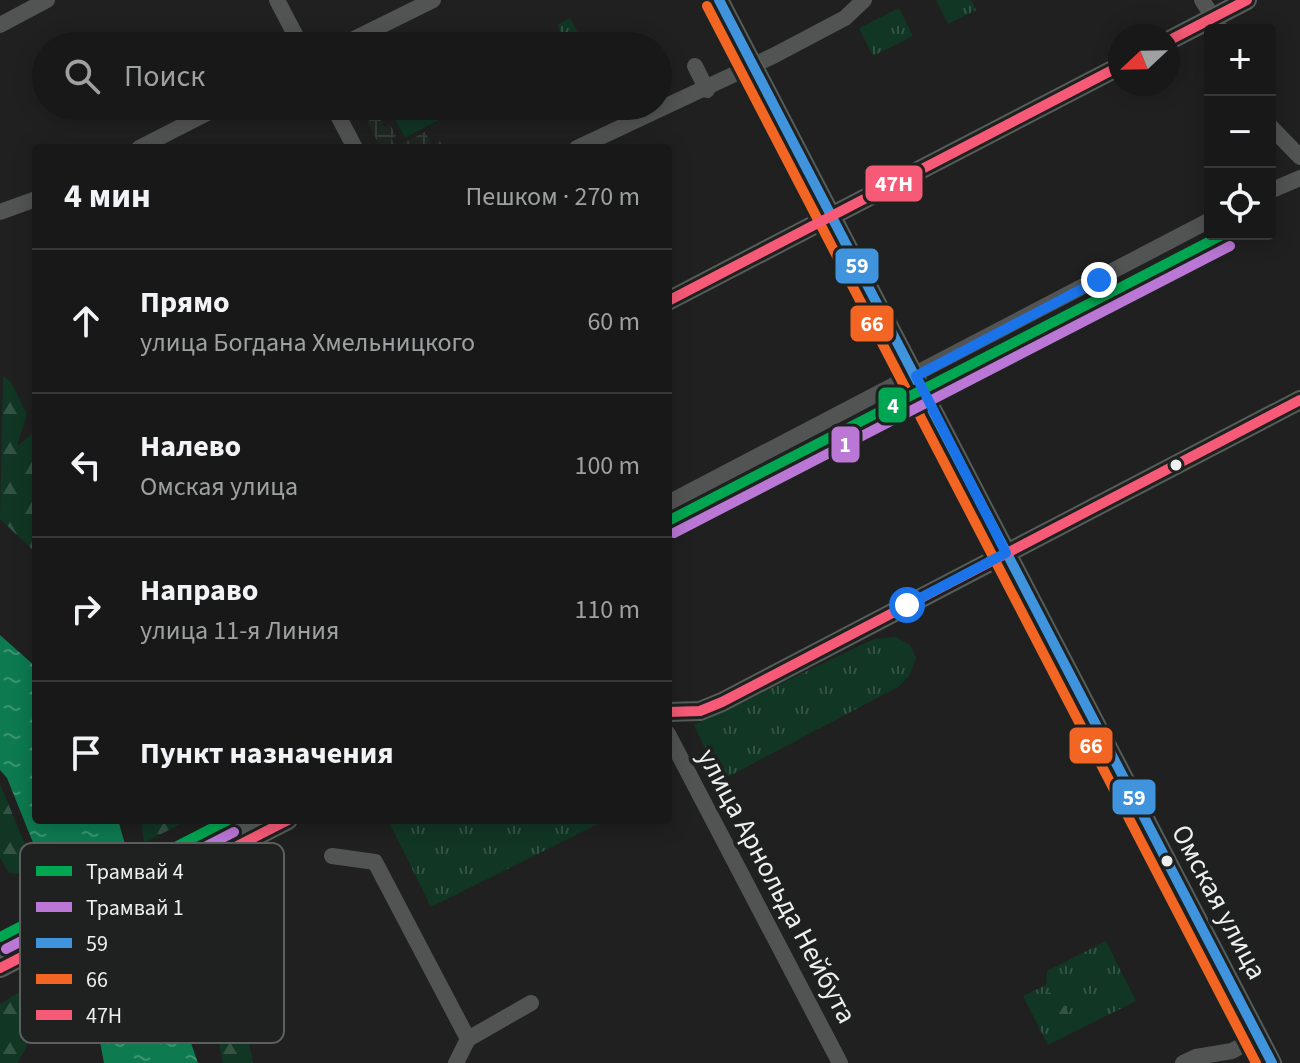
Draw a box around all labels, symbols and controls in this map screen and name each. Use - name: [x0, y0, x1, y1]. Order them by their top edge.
- north arrow: [1108, 24, 1180, 96]
- map controls: [1204, 24, 1276, 240]
- button: +: [1204, 24, 1276, 96]
- search box: [32, 32, 672, 120]
- icon: search: [60, 54, 104, 98]
- text: Поиск: [124, 55, 205, 98]
- button: −: [1204, 96, 1276, 168]
- line badge: 47Н: [864, 164, 924, 203]
- text: 47Н: [875, 168, 913, 200]
- button: locate: [1204, 168, 1276, 240]
- text: 4 мин: [64, 172, 151, 221]
- text: Пешком · 270 m: [465, 178, 640, 215]
- line badge: 59: [834, 247, 880, 285]
- text: 59: [845, 250, 869, 282]
- route end: [1081, 262, 1117, 298]
- text: Прямо: [140, 281, 230, 324]
- icon: ahead: [64, 299, 108, 343]
- text: 60 m: [587, 303, 640, 340]
- line badge: 66: [849, 304, 895, 343]
- text: 66: [860, 308, 884, 340]
- text: улица Богдана Хмельницкого: [140, 324, 475, 361]
- line badge: 4: [877, 386, 908, 424]
- text: 4: [887, 390, 899, 422]
- text: Налево: [140, 425, 241, 468]
- line badge: 1: [830, 425, 861, 464]
- text: 1: [839, 429, 851, 461]
- icon: left: [64, 443, 108, 487]
- text: 100 m: [574, 447, 640, 484]
- unlabelled marker: [1168, 457, 1184, 473]
- text: Омская улица: [140, 468, 298, 505]
- text: Направо: [140, 569, 258, 612]
- icon: right: [64, 587, 108, 631]
- route start: [889, 587, 925, 623]
- text: 110 m: [574, 591, 640, 628]
- text: улица 11-я Линия: [140, 612, 339, 649]
- line badge: 66: [1068, 726, 1114, 765]
- text: 66: [1079, 730, 1103, 762]
- icon: arrive: [64, 731, 108, 775]
- text: Пункт назначения: [140, 732, 394, 775]
- street label: улица Арнольда Нейбута: [687, 741, 867, 1031]
- line badge: 59: [1111, 778, 1157, 816]
- text: 59: [1122, 782, 1146, 814]
- street label: Омская улица: [1161, 817, 1277, 987]
- legend: [20, 843, 284, 1043]
- unlabelled marker: [1159, 853, 1175, 869]
- text: Трамвай 4: [86, 856, 184, 888]
- text: Трамвай 1: [86, 892, 184, 924]
- text: 59: [86, 928, 108, 960]
- text: 66: [86, 964, 108, 996]
- text: 47Н: [86, 1000, 122, 1032]

